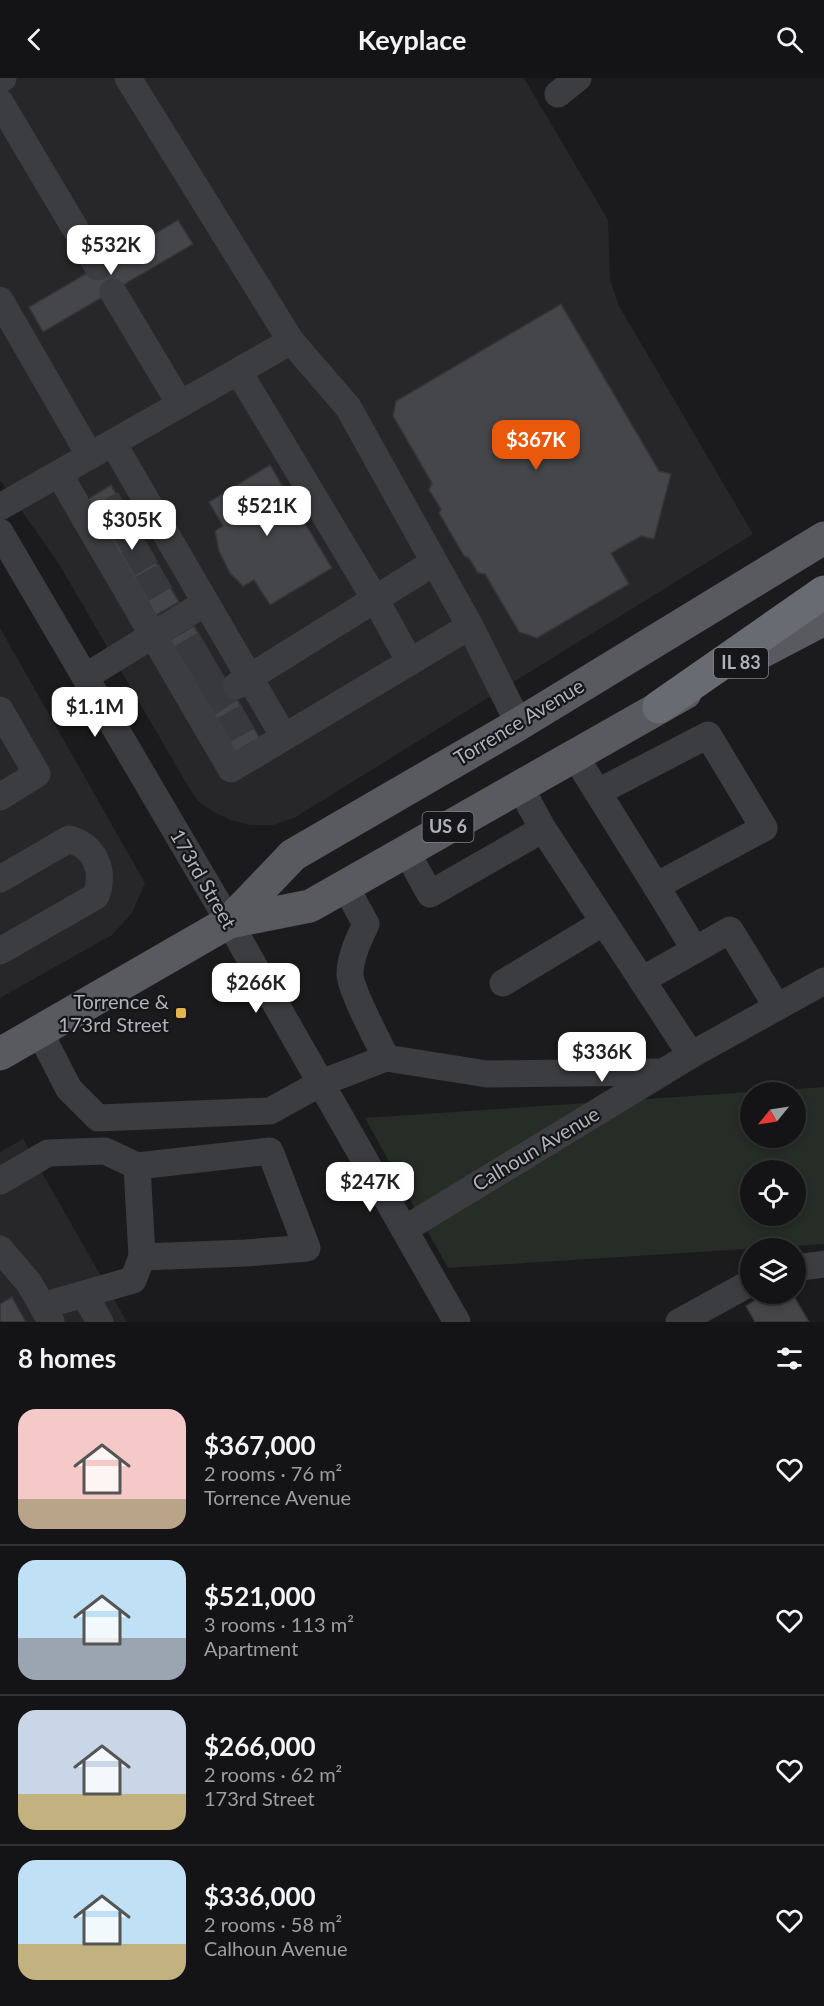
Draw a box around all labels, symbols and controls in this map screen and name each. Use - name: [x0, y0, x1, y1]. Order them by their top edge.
- icon: back: [18, 23, 51, 56]
- text: Keyplace: [358, 23, 466, 56]
- icon: search: [773, 23, 806, 56]
- pin: $532K: [69, 225, 153, 276]
- text: $532K: [81, 232, 141, 256]
- pin: $367K: [494, 420, 578, 471]
- text: $367K: [506, 427, 566, 451]
- pin: $521K: [225, 486, 309, 537]
- text: $521K: [237, 493, 297, 517]
- pin: $305K: [90, 500, 174, 551]
- text: $305K: [102, 507, 162, 531]
- road number: IL 83: [714, 648, 768, 678]
- street label: Torrence Avenue: [449, 673, 588, 769]
- pin: $1.1M: [53, 687, 137, 738]
- text: $1.1M: [66, 694, 124, 718]
- road number: US 6: [422, 812, 474, 842]
- street label: 173rd Street: [166, 825, 242, 932]
- pin: $266K: [214, 963, 298, 1014]
- text: $266K: [226, 970, 286, 994]
- place label: Torrence & 173rd Street: [58, 989, 170, 1036]
- marker: Torrence & 173rd Street: [174, 1006, 188, 1020]
- pin: $336K: [560, 1032, 644, 1083]
- text: $336K: [572, 1039, 632, 1063]
- north arrow: [740, 1082, 806, 1148]
- map controls: [740, 1082, 806, 1304]
- street label: Calhoun Avenue: [468, 1101, 603, 1195]
- button: locate: [740, 1160, 806, 1226]
- pin: $247K: [328, 1162, 412, 1213]
- text: $247K: [340, 1169, 400, 1193]
- button: layers: [740, 1238, 806, 1304]
- text: 8 homes: [18, 1342, 116, 1374]
- icon: filters: [773, 1342, 806, 1375]
- text: $367,000: [204, 1429, 316, 1461]
- icon: home: [66, 1433, 138, 1505]
- icon: heart: [773, 1453, 806, 1486]
- text: 2 rooms · 76 m²: [204, 1461, 342, 1485]
- text: Torrence Avenue: [204, 1485, 351, 1509]
- text: $521,000: [204, 1580, 316, 1612]
- icon: home: [66, 1584, 138, 1656]
- icon: heart: [773, 1604, 806, 1637]
- text: 3 rooms · 113 m²: [204, 1612, 354, 1636]
- text: Apartment: [204, 1636, 298, 1660]
- text: $266,000: [204, 1730, 316, 1762]
- icon: home: [66, 1734, 138, 1806]
- icon: heart: [773, 1754, 806, 1787]
- text: 2 rooms · 62 m²: [204, 1762, 342, 1786]
- text: 173rd Street: [204, 1786, 315, 1810]
- text: $336,000: [204, 1880, 316, 1912]
- icon: home: [66, 1884, 138, 1956]
- icon: heart: [773, 1904, 806, 1937]
- text: 2 rooms · 58 m²: [204, 1912, 342, 1936]
- text: Calhoun Avenue: [204, 1936, 348, 1960]

